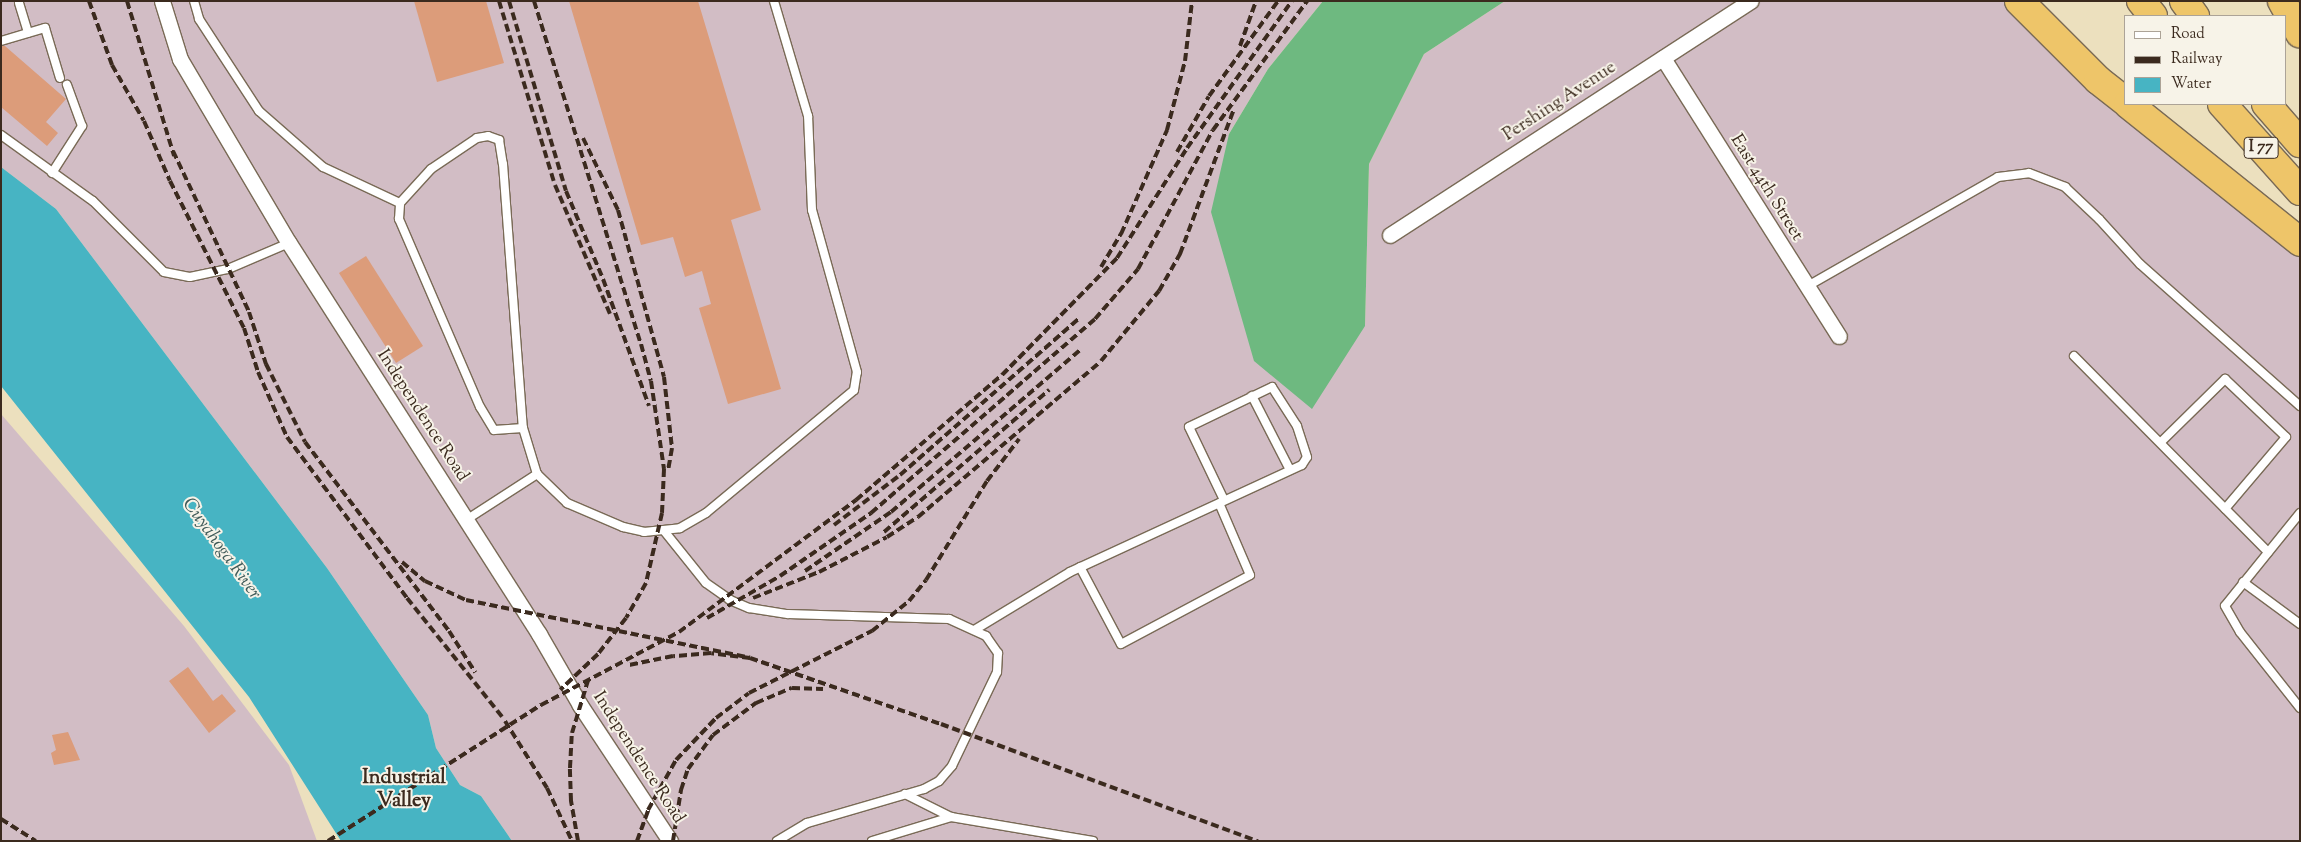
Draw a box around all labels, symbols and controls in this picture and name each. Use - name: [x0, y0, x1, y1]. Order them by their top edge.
- legend: [2124, 15, 2286, 105]
- text: Road: [2171, 24, 2205, 45]
- text: Railway: [2171, 49, 2222, 70]
- street label: Pershing Avenue: [1499, 57, 1621, 147]
- text: Water: [2171, 74, 2211, 95]
- street label: East 44th Street: [1725, 131, 1807, 245]
- road number: I 77: [2244, 134, 2278, 162]
- street label: Independence Road: [371, 346, 473, 486]
- water label: Cuyahoga River: [177, 494, 265, 604]
- street label: Independence Road: [587, 688, 689, 828]
- district label: Industrial Valley: [362, 767, 446, 814]

